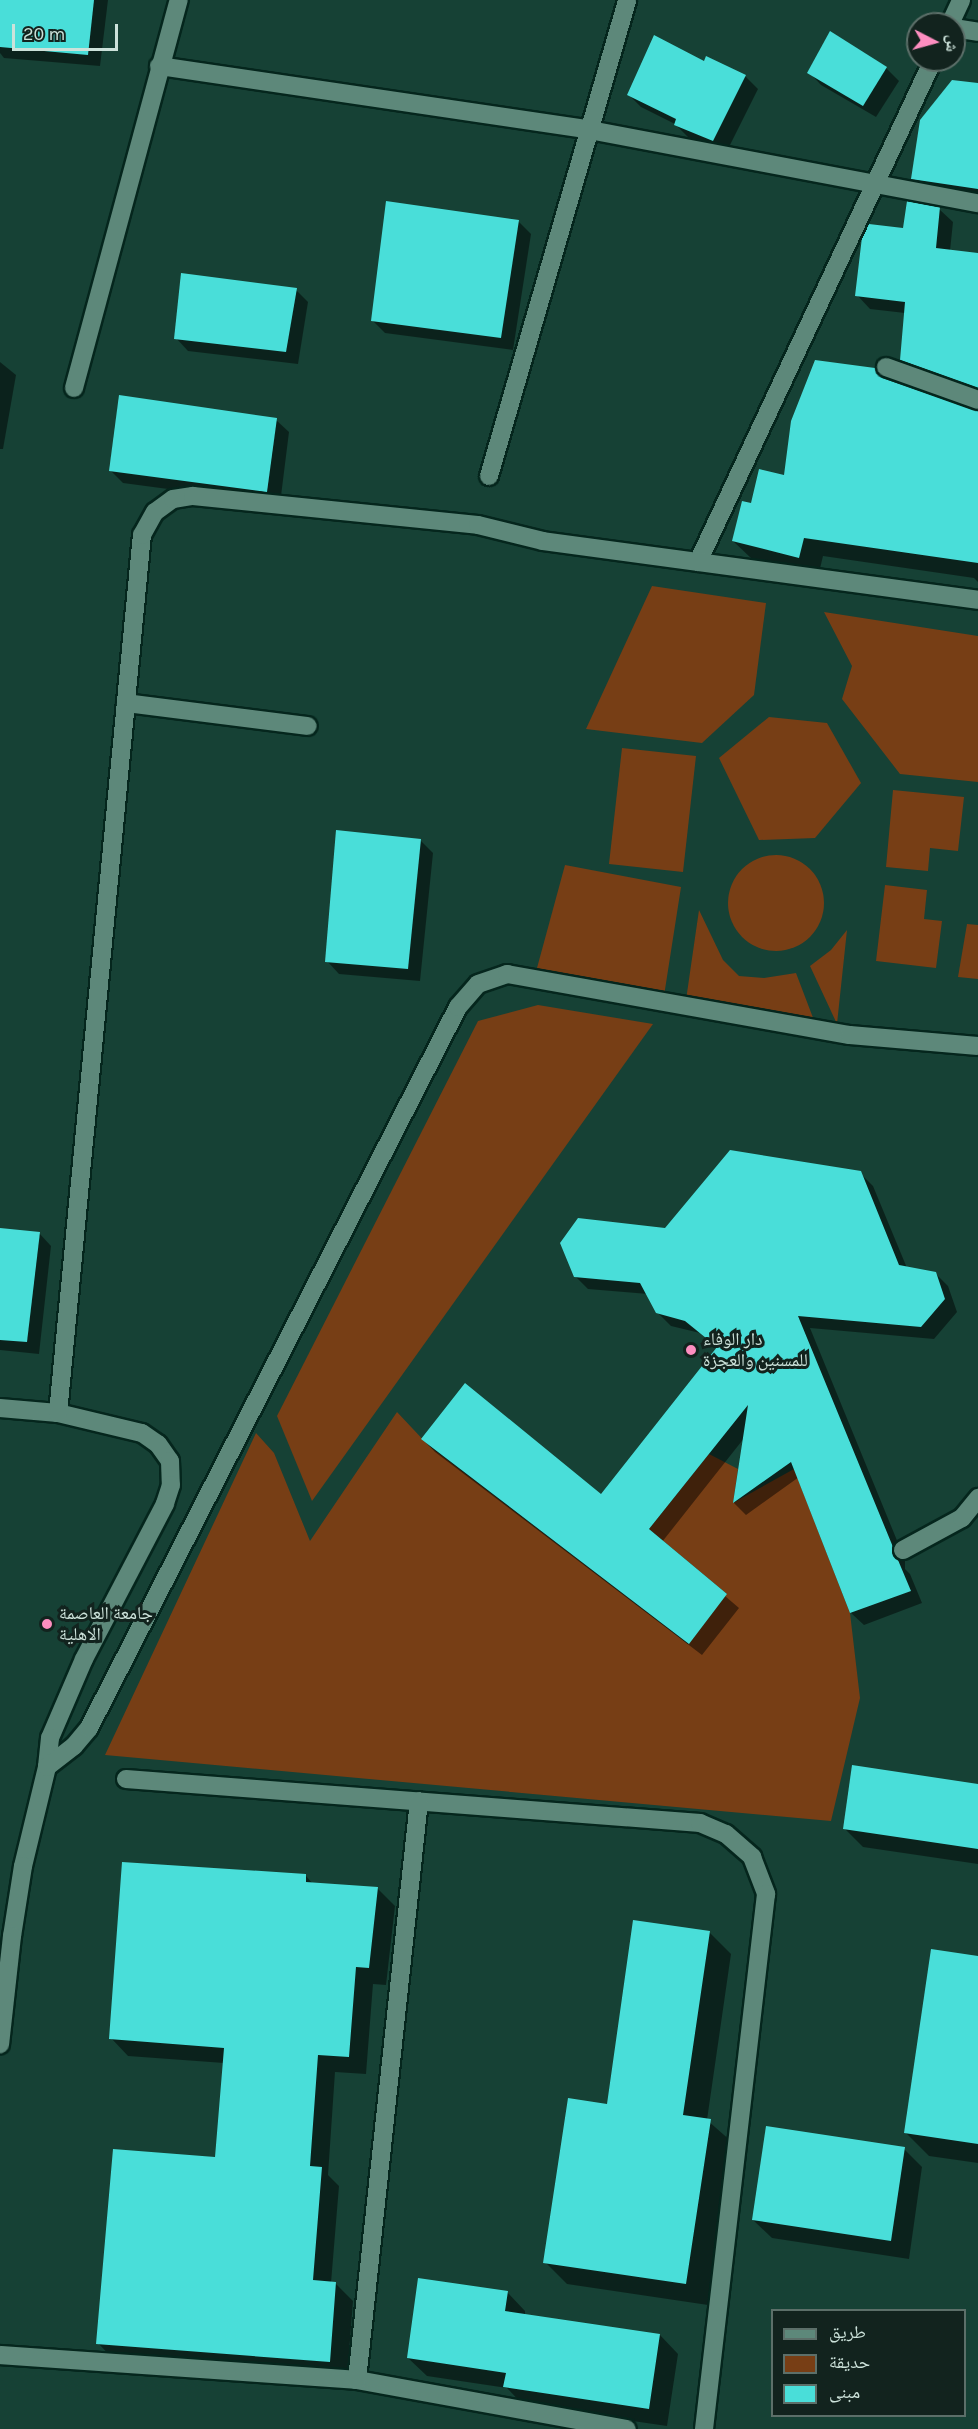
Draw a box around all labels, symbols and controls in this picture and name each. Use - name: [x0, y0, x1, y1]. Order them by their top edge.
- scale bar: [15, 12, 122, 50]
- north arrow: [906, 12, 966, 72]
- text: 20 m: [23, 23, 65, 45]
- text: ش: [942, 34, 963, 53]
- place label: دار الوفاء للمسنين والعجزة: [703, 1329, 808, 1372]
- marker: دار الوفاء للمسنين والعجزة: [684, 1343, 698, 1357]
- place label: جامعة العاصمة الاهلية: [59, 1603, 153, 1646]
- marker: جامعة العاصمة الاهلية: [40, 1617, 54, 1631]
- legend: [771, 2309, 966, 2417]
- text: طريق: [829, 2321, 866, 2343]
- text: حديقة: [829, 2351, 870, 2373]
- text: مبنى: [829, 2381, 860, 2403]

